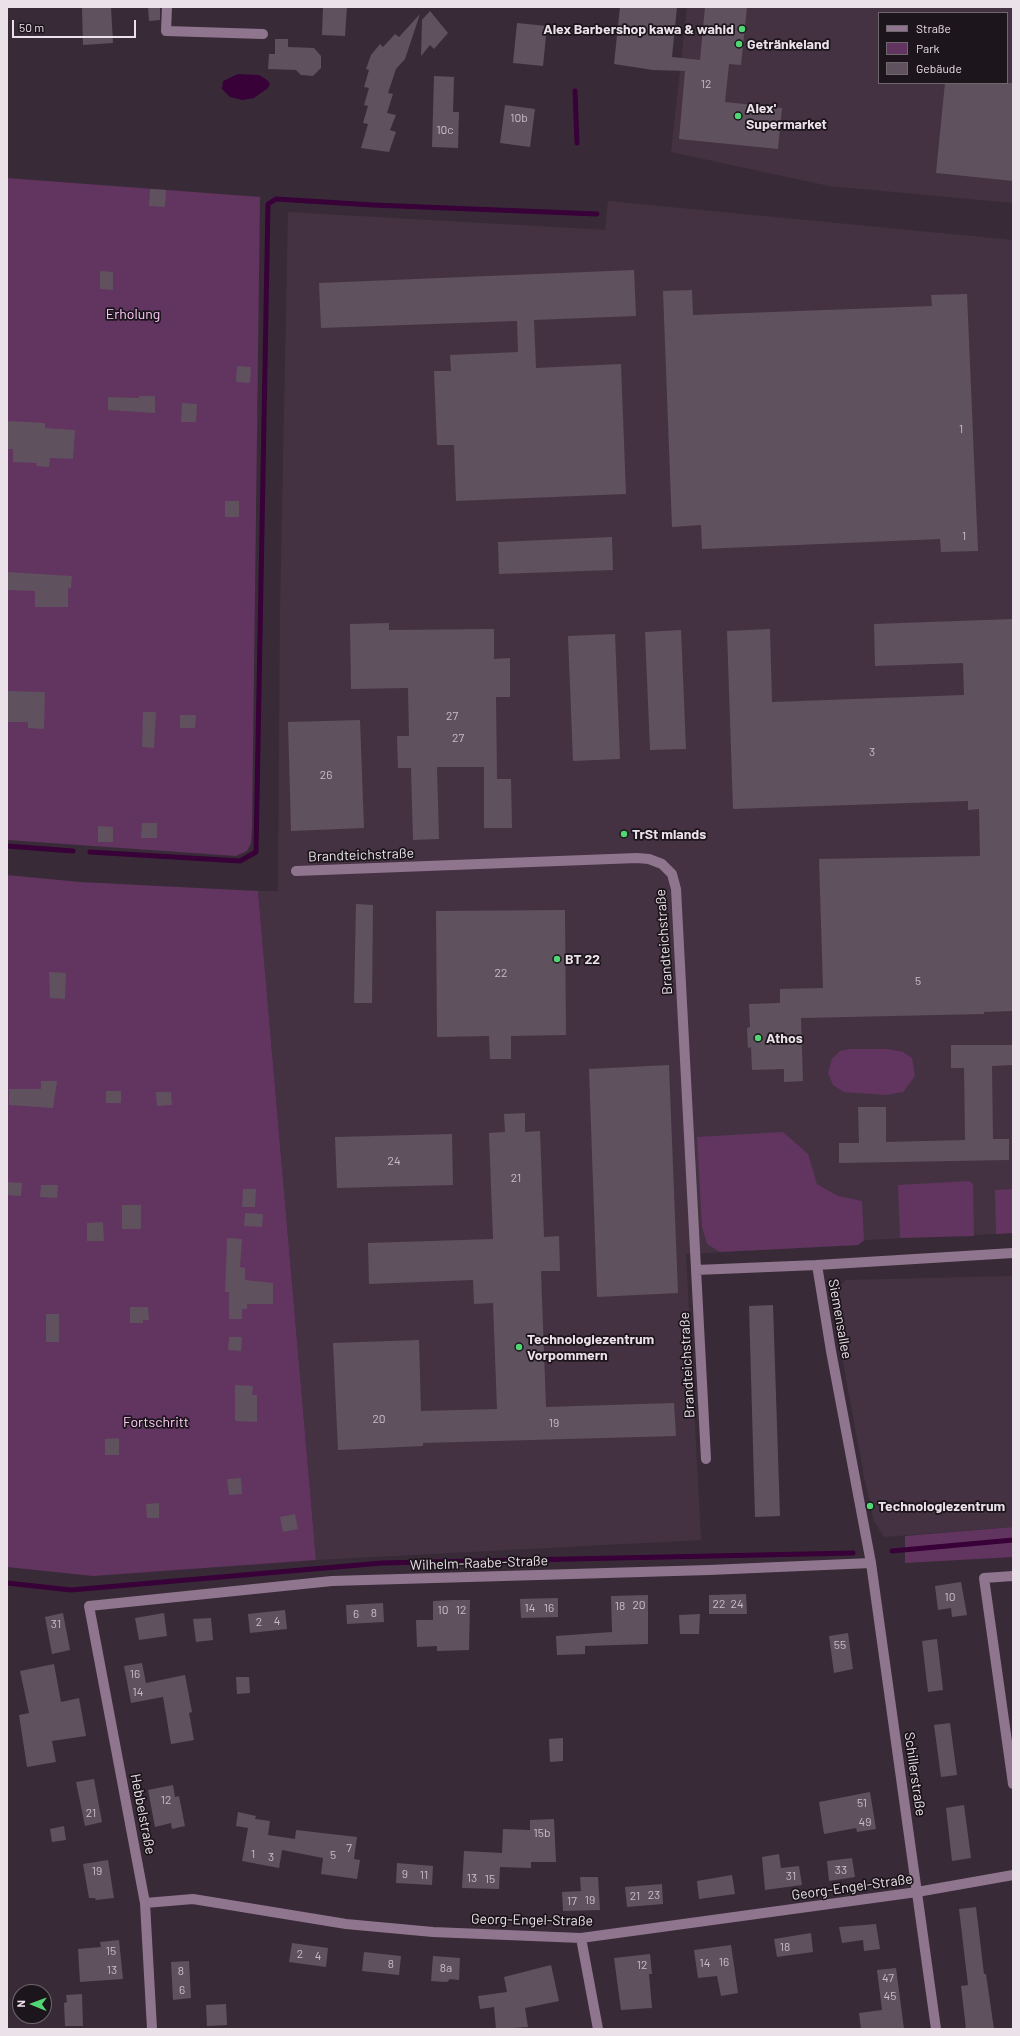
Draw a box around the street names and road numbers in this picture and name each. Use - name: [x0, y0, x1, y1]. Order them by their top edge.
- street label: Brandteichstraße: [308, 845, 414, 865]
- street label: Brandteichstraße: [652, 888, 676, 996]
- street label: Siemensallee: [825, 1278, 855, 1360]
- street label: Brandteichstraße: [676, 1312, 698, 1418]
- street label: Wilhelm-Raabe-Straße: [410, 1552, 548, 1574]
- street label: Schillerstraße: [901, 1731, 929, 1817]
- street label: Hebbelstraße: [127, 1772, 159, 1856]
- street label: Georg-Engel-Straße: [790, 1870, 914, 1904]
- street label: Georg-Engel-Straße: [471, 1911, 593, 1929]

